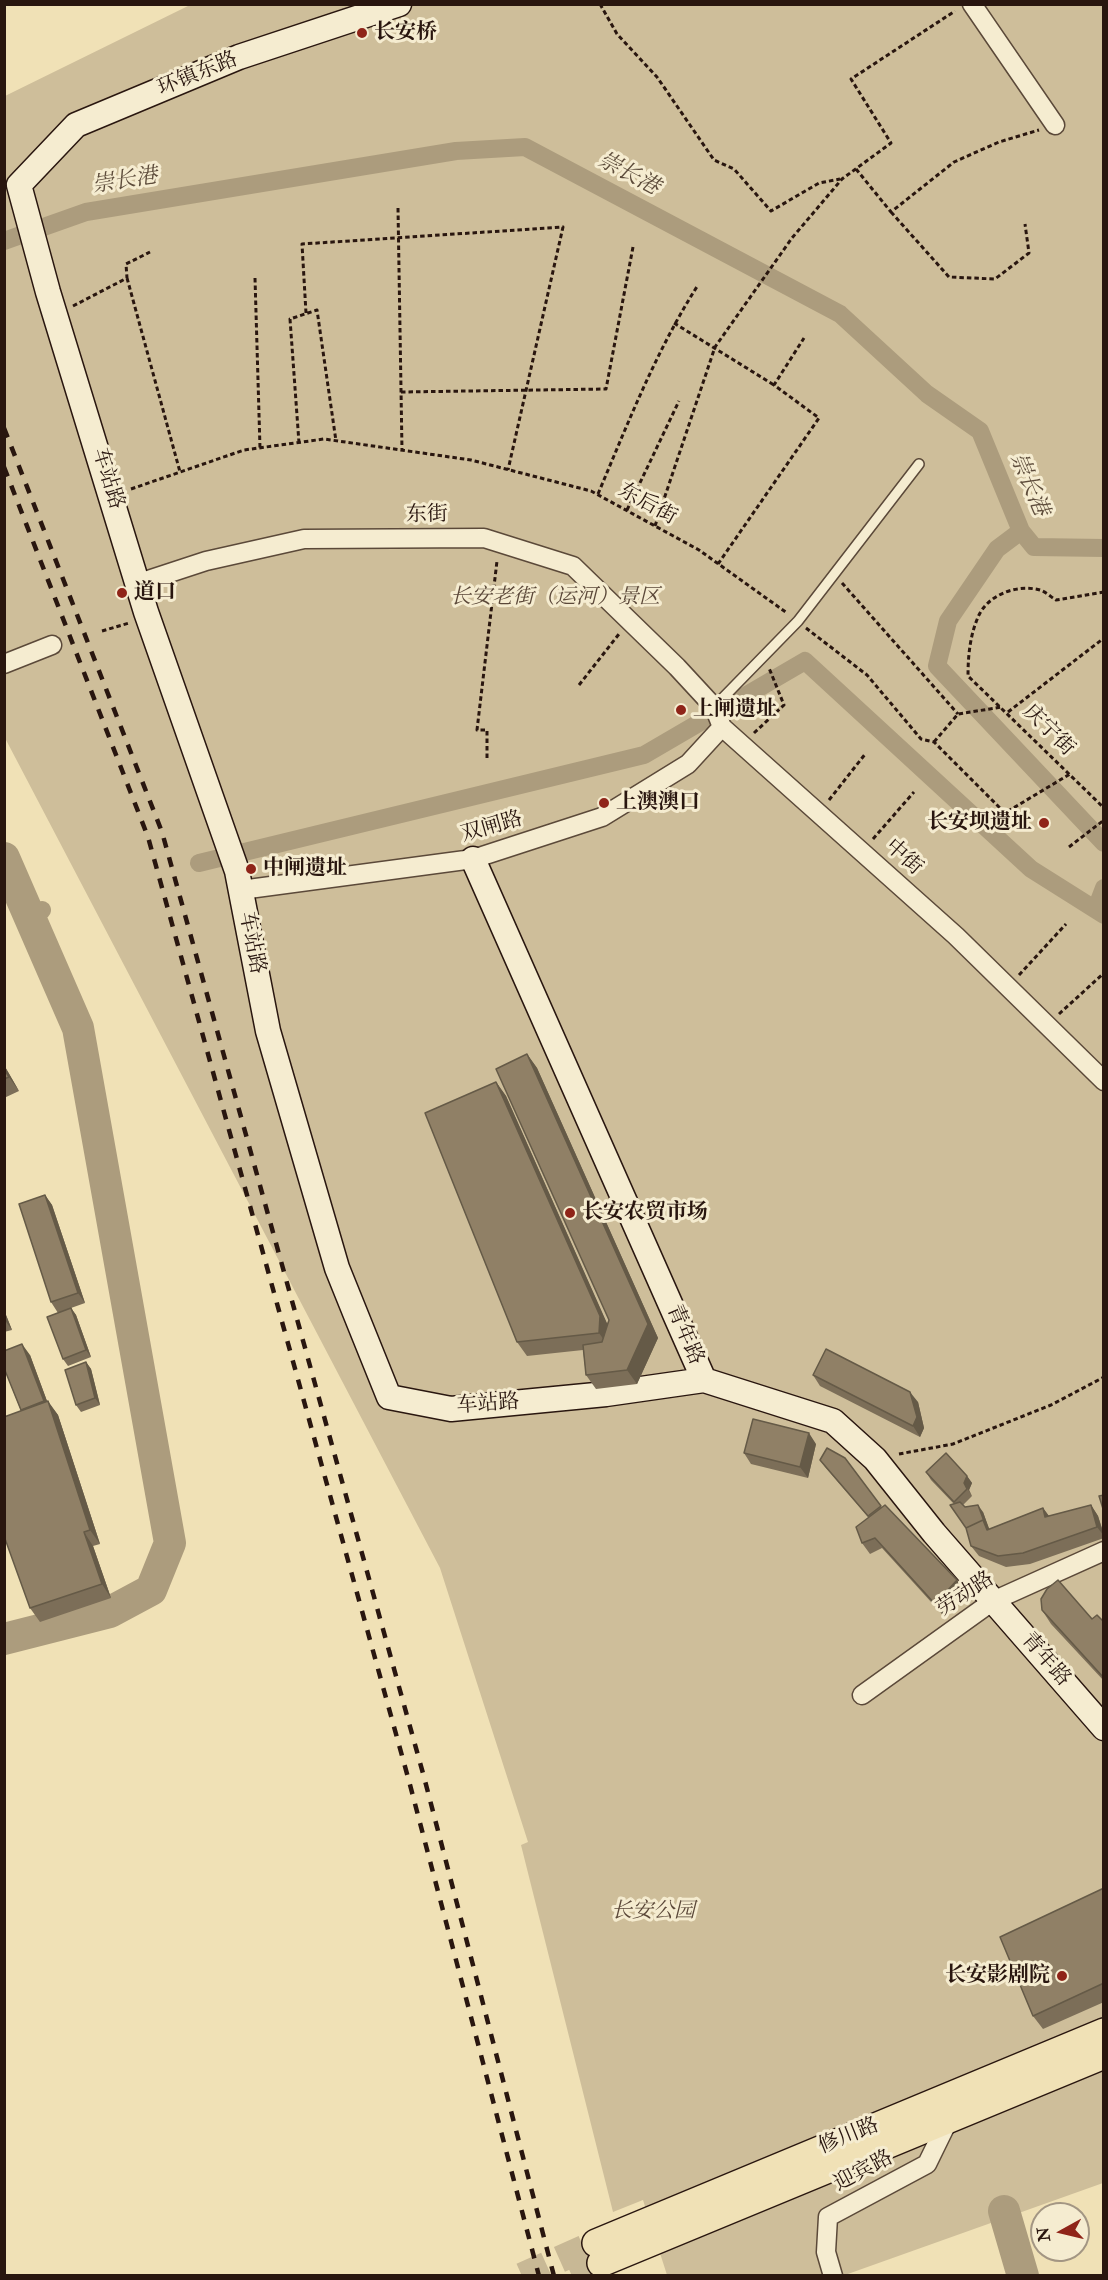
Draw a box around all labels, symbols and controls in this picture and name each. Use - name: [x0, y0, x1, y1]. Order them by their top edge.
- place label: 长安桥: [374, 20, 437, 46]
- marker: 长安桥: [355, 26, 369, 40]
- street label: 环镇东路: [154, 48, 242, 102]
- water label: 崇长港: [593, 148, 663, 202]
- water label: 崇长港: [90, 164, 160, 200]
- street label: 车站路: [86, 445, 128, 513]
- water label: 崇长港: [1003, 449, 1053, 521]
- street label: 东后街: [613, 479, 681, 531]
- street label: 东街: [406, 503, 448, 529]
- place label: 道口: [134, 580, 176, 606]
- park label: 长安老街（运河）景区: [450, 585, 660, 611]
- marker: 道口: [115, 586, 129, 600]
- place label: 上闸遗址: [693, 697, 777, 723]
- street label: 庆宁街: [1017, 700, 1079, 762]
- marker: 上闸遗址: [674, 703, 688, 717]
- place label: 上澳澳口: [616, 790, 700, 816]
- marker: 上澳澳口: [597, 796, 611, 810]
- street label: 双闸路: [458, 807, 526, 849]
- place label: 长安坝遗址: [927, 810, 1032, 836]
- marker: 长安坝遗址: [1037, 816, 1051, 830]
- street label: 中街: [879, 835, 927, 881]
- place label: 中闸遗址: [263, 856, 347, 882]
- marker: 中闸遗址: [244, 862, 258, 876]
- street label: 车站路: [233, 910, 269, 976]
- place label: 长安农贸市场: [582, 1200, 708, 1226]
- marker: 长安农贸市场: [563, 1206, 577, 1220]
- street label: 青年路: [660, 1301, 708, 1369]
- street label: 车站路: [456, 1390, 520, 1420]
- street label: 劳动路: [933, 1567, 999, 1623]
- street label: 青年路: [1015, 1628, 1075, 1692]
- park label: 长安公园: [611, 1899, 695, 1925]
- place label: 长安影剧院: [945, 1963, 1050, 1989]
- marker: 长安影剧院: [1055, 1969, 1069, 1983]
- street label: 修川路: [815, 2114, 883, 2160]
- street label: 迎宾路: [830, 2146, 898, 2198]
- north arrow: [1030, 2202, 1090, 2262]
- text: N: [1033, 2226, 1055, 2243]

